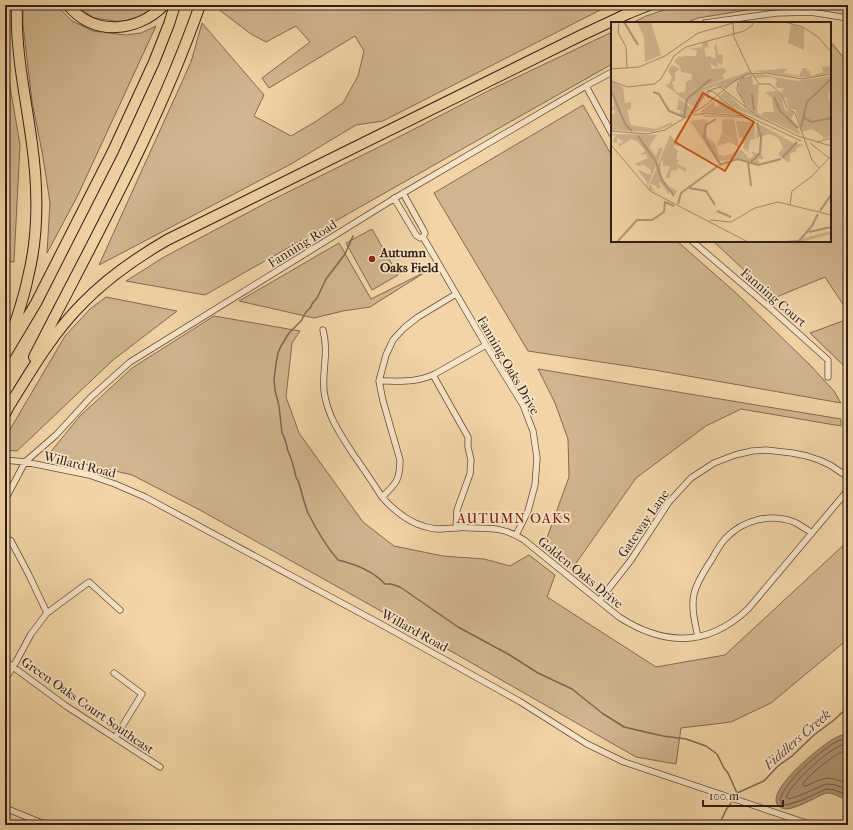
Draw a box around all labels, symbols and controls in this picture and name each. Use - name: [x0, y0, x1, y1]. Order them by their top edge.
- inset map: [611, 22, 831, 242]
- street label: Fanning Road: [265, 216, 340, 270]
- place label: Autumn Oaks Field: [379, 245, 439, 275]
- marker: Autumn Oaks Field: [367, 254, 377, 264]
- street label: Fanning Court: [738, 265, 810, 330]
- street label: Fanning Oaks Drive: [474, 313, 543, 418]
- street label: Willard Road: [41, 448, 118, 481]
- street label: Gateway Lane: [615, 486, 673, 560]
- district label: AUTUMN OAKS: [456, 510, 571, 527]
- street label: Golden Oaks Drive: [535, 533, 627, 612]
- street label: Willard Road: [378, 605, 452, 655]
- street label: Green Oaks Court Southeast: [19, 654, 157, 757]
- water label: Fiddlers Creek: [759, 706, 834, 774]
- scale bar: [703, 782, 783, 808]
- text: 100 m: [709, 789, 739, 803]

